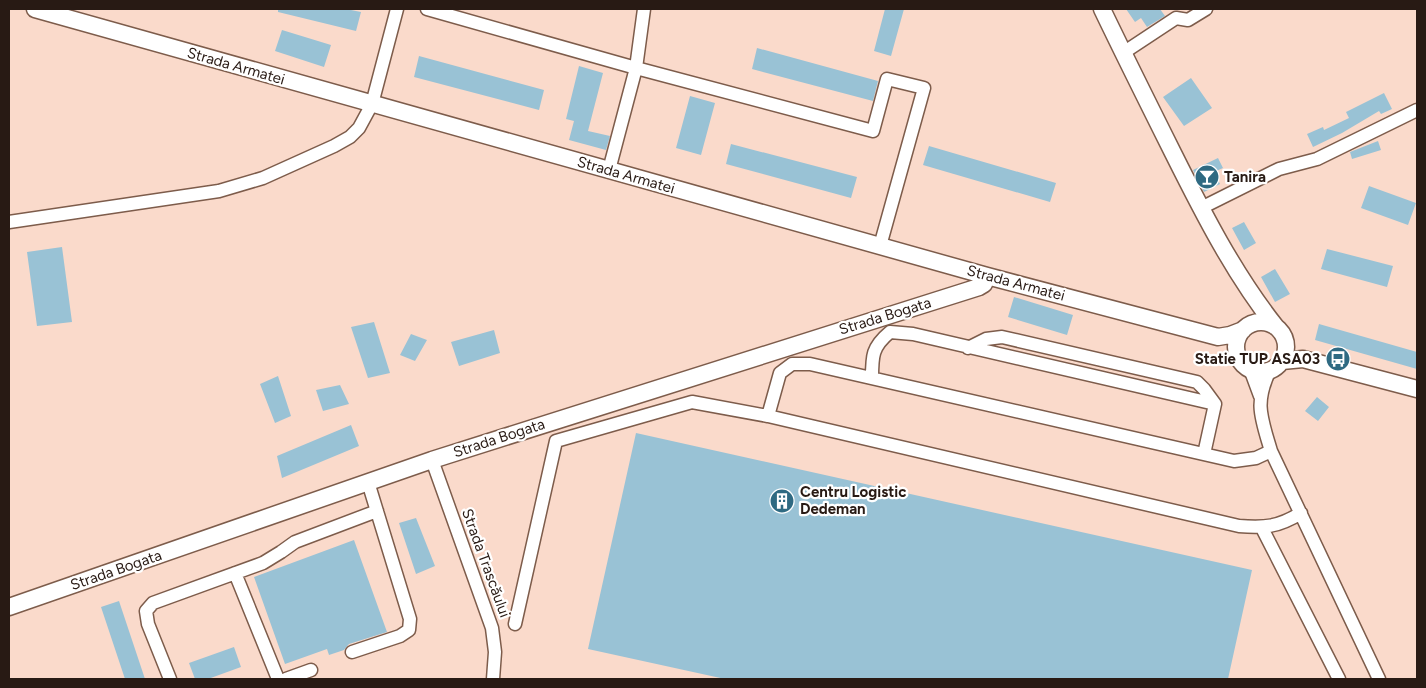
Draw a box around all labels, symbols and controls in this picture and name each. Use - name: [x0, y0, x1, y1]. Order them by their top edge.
- street label: Strada Armatei: [185, 43, 287, 89]
- street label: Strada Armatei: [575, 152, 677, 198]
- bar icon: Tanira: [1194, 164, 1220, 190]
- place label: Tanira: [1224, 168, 1266, 186]
- street label: Strada Armatei: [965, 261, 1067, 305]
- street label: Strada Bogata: [837, 293, 933, 339]
- bus stop icon: Statie TUP ASA03: [1325, 346, 1351, 372]
- place label: Statie TUP ASA03: [1195, 350, 1320, 368]
- street label: Strada Bogata: [451, 415, 547, 461]
- place label: Centru Logistic Dedeman: [800, 483, 906, 518]
- building icon: Centru Logistic Dedeman: [769, 488, 795, 514]
- street label: Strada Trascăului: [458, 506, 514, 620]
- street label: Strada Bogata: [68, 546, 164, 594]

